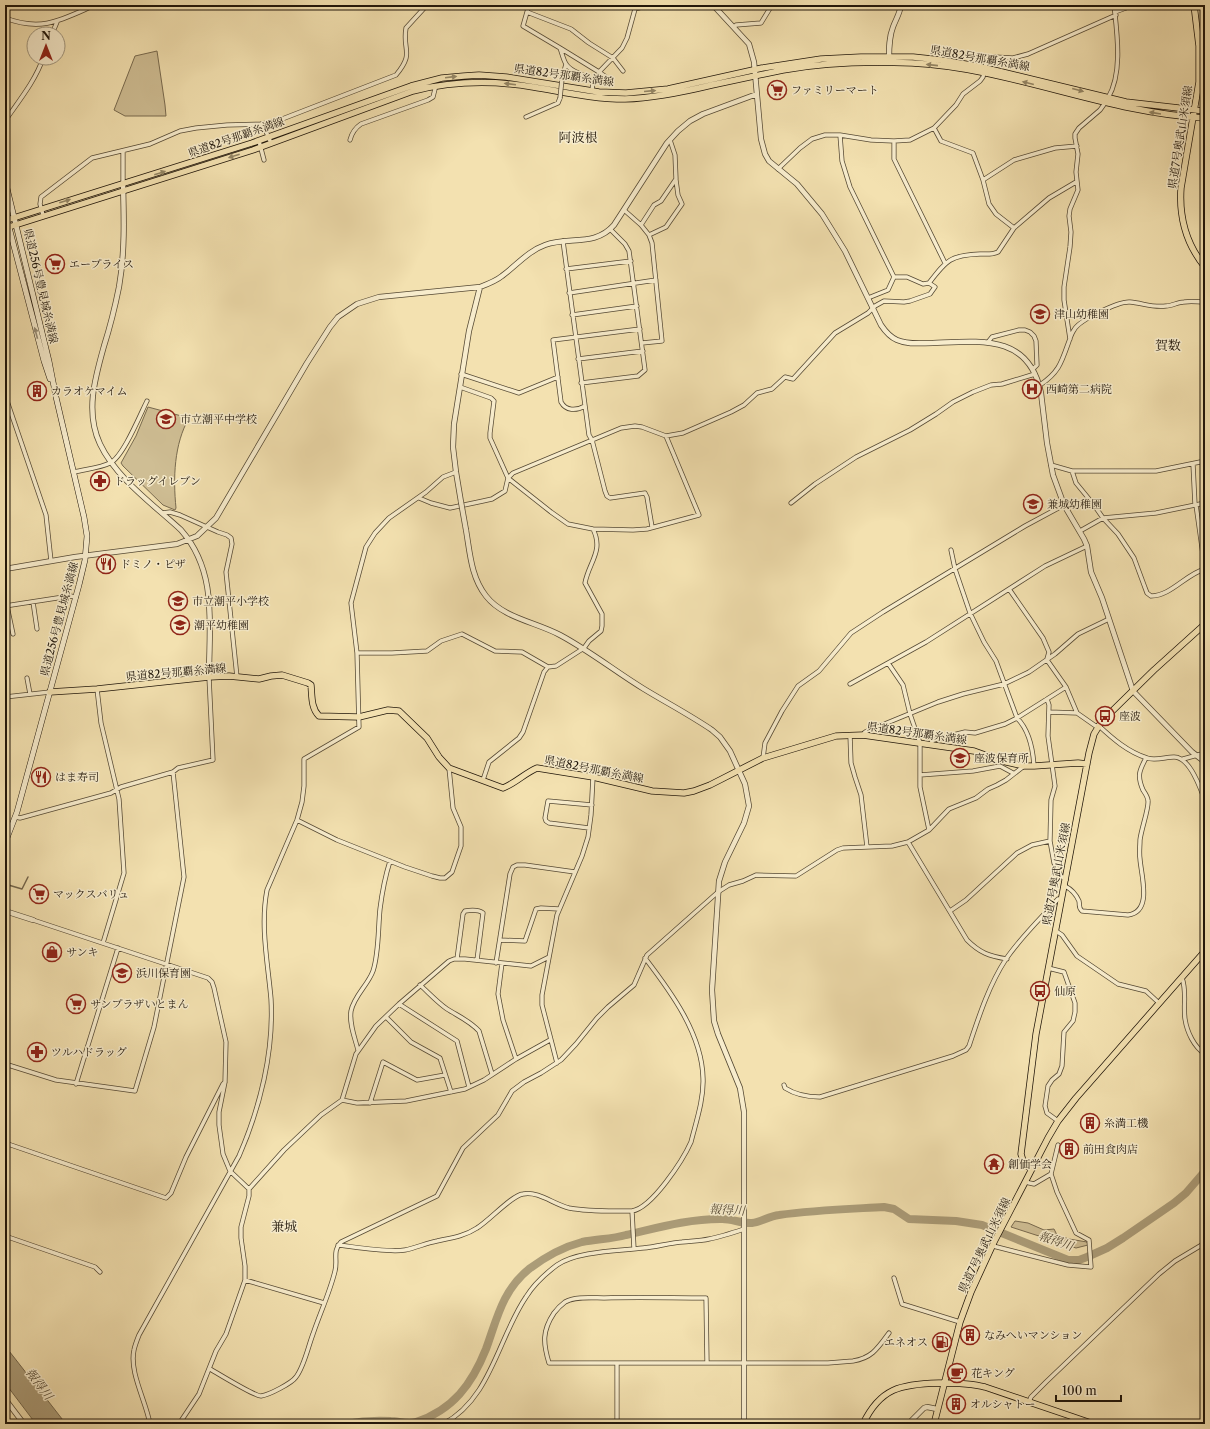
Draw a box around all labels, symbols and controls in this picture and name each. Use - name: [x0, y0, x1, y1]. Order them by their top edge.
- north arrow: [26, 26, 66, 66]
- text: N: [41, 29, 51, 43]
- street label: 県道82号那覇糸満線: [929, 42, 1031, 74]
- street label: 県道82号那覇糸満線: [513, 61, 615, 89]
- one-way arrow: [926, 61, 938, 68]
- one-way arrow: [445, 74, 457, 80]
- supermarket icon: ファミリーマート: [766, 79, 788, 101]
- one-way arrow: [1022, 80, 1035, 86]
- one-way arrow: [504, 81, 516, 87]
- place label: ファミリーマート: [791, 83, 879, 97]
- street label: 県道7号奥武山米須線: [1165, 84, 1195, 190]
- one-way arrow: [1072, 87, 1084, 93]
- one-way arrow: [644, 88, 656, 95]
- one-way arrow: [1149, 109, 1161, 115]
- street label: 県道82号那覇糸満線: [186, 114, 286, 160]
- district label: 阿波根: [558, 129, 598, 145]
- one-way arrow: [228, 153, 240, 159]
- one-way arrow: [155, 170, 167, 176]
- one-way arrow: [60, 198, 72, 204]
- street label: 県道256号豊見城糸満線: [21, 227, 61, 345]
- supermarket icon: エープライス: [44, 253, 66, 275]
- place label: エープライス: [69, 257, 134, 271]
- school or university icon: 津山幼稚園: [1029, 303, 1051, 325]
- place label: 津山幼稚園: [1054, 307, 1109, 321]
- one-way arrow: [33, 326, 39, 339]
- district label: 賀数: [1155, 337, 1181, 353]
- hospital icon: 西崎第二病院: [1021, 378, 1043, 400]
- building icon: カラオケマイム: [26, 380, 48, 402]
- place label: 西崎第二病院: [1046, 382, 1112, 396]
- place label: カラオケマイム: [51, 384, 128, 398]
- school or university icon: 市立潮平中学校: [155, 408, 177, 430]
- place label: 市立潮平中学校: [180, 412, 257, 426]
- pharmacy icon: ドラッグイレブン: [89, 470, 111, 492]
- place label: ドラッグイレブン: [114, 474, 201, 488]
- school or university icon: 兼城幼稚園: [1022, 493, 1044, 515]
- place label: 兼城幼稚園: [1047, 497, 1102, 511]
- restaurant icon: ドミノ・ピザ: [95, 553, 117, 575]
- place label: ドミノ・ピザ: [120, 557, 186, 571]
- street label: 県道256号豊見城糸満線: [37, 560, 81, 678]
- school or university icon: 市立潮平小学校: [167, 590, 189, 612]
- place label: 市立潮平小学校: [192, 594, 269, 608]
- school or university icon: 潮平幼稚園: [169, 614, 191, 636]
- place label: 潮平幼稚園: [194, 618, 249, 632]
- street label: 県道82号那覇糸満線: [125, 661, 227, 683]
- bus stop icon: 座波: [1094, 705, 1116, 727]
- place label: 座波: [1119, 709, 1141, 723]
- street label: 県道82号那覇糸満線: [866, 719, 968, 747]
- school or university icon: 座波保育所: [949, 747, 971, 769]
- place label: 座波保育所: [974, 751, 1029, 765]
- street label: 県道82号那覇糸満線: [543, 753, 645, 785]
- restaurant icon: はま寿司: [30, 766, 52, 788]
- place label: はま寿司: [55, 770, 99, 784]
- street label: 県道7号奥武山米須線: [1039, 821, 1073, 927]
- supermarket icon: マックスバリュ: [28, 883, 50, 905]
- place label: マックスバリュ: [53, 887, 129, 901]
- shop icon: サンキ: [41, 941, 63, 963]
- place label: サンキ: [66, 945, 98, 959]
- school or university icon: 浜川保育園: [111, 962, 133, 984]
- place label: 浜川保育園: [136, 966, 191, 980]
- bus stop icon: 仙原: [1029, 980, 1051, 1002]
- place label: 仙原: [1054, 984, 1076, 998]
- supermarket icon: サンプラザいとまん: [65, 993, 87, 1015]
- place label: サンプラザいとまん: [90, 997, 188, 1011]
- pharmacy icon: ツルハドラッグ: [26, 1041, 48, 1063]
- place label: ツルハドラッグ: [51, 1045, 127, 1059]
- building icon: 糸満工機: [1079, 1112, 1101, 1134]
- place label: 糸満工機: [1104, 1116, 1148, 1130]
- building icon: 前田食肉店: [1058, 1138, 1080, 1160]
- place label: 前田食肉店: [1083, 1142, 1138, 1156]
- temple icon: 創価学会: [983, 1153, 1005, 1175]
- place label: 創価学会: [1008, 1157, 1052, 1171]
- street label: 県道7号奥武山米須線: [955, 1195, 1013, 1295]
- water label: 報得川: [709, 1201, 747, 1218]
- district label: 兼城: [271, 1218, 297, 1234]
- water label: 報得川: [1037, 1228, 1078, 1254]
- building icon: なみへいマンション: [959, 1324, 981, 1346]
- place label: なみへいマンション: [984, 1328, 1082, 1342]
- fuel station icon: エネオス: [931, 1331, 953, 1353]
- place label: エネオス: [884, 1335, 928, 1349]
- cafe icon: 花キング: [946, 1362, 968, 1384]
- water label: 報得川: [23, 1365, 57, 1404]
- place label: 花キング: [971, 1366, 1015, 1380]
- scale bar: [1056, 1377, 1121, 1403]
- text: 100 m: [1062, 1383, 1097, 1398]
- building icon: オルシャトー: [945, 1393, 967, 1415]
- place label: オルシャトー: [970, 1397, 1036, 1411]

